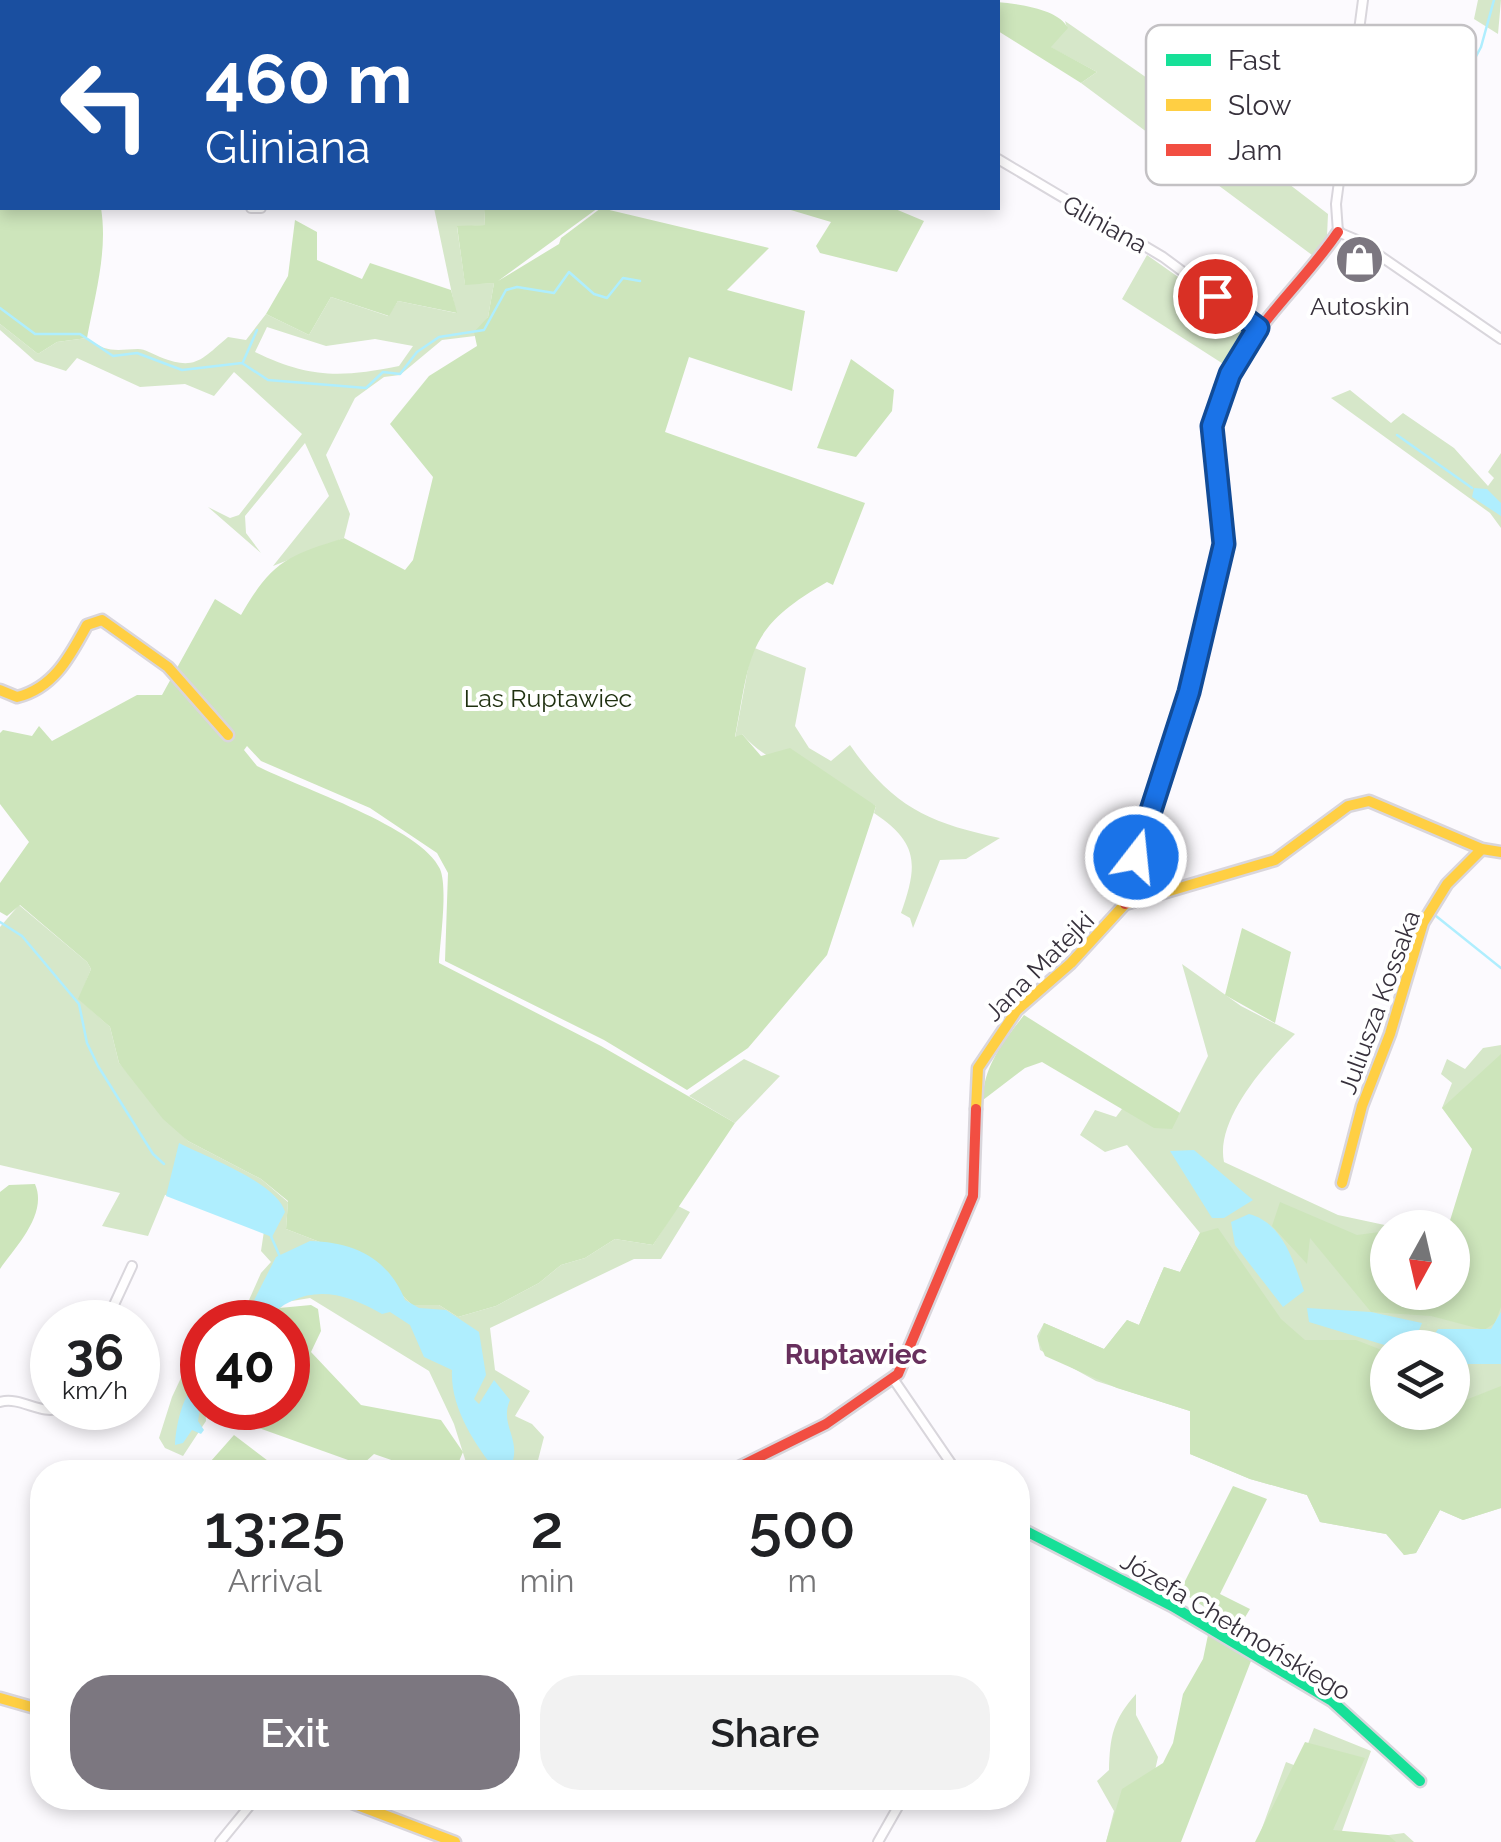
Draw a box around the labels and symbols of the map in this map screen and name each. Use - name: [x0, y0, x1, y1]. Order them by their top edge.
- legend: [1146, 25, 1476, 185]
- text: Fast: [1228, 44, 1281, 77]
- text: Slow: [1228, 89, 1292, 122]
- text: Jam: [1228, 134, 1282, 167]
- street label: Gliniana: [1057, 189, 1153, 259]
- shop icon: Autoskin: [1334, 234, 1386, 286]
- pin: [1173, 254, 1258, 339]
- place label: Autoskin: [1310, 291, 1410, 321]
- park label: Las Ruptawiec: [464, 683, 632, 713]
- position arrow: [1084, 805, 1188, 909]
- street label: Jana Matejki: [978, 905, 1100, 1027]
- street label: Juliusza Kossaka: [1332, 906, 1426, 1098]
- north arrow: [1370, 1210, 1470, 1310]
- speed limit sign: 40: [180, 1300, 310, 1430]
- district label: Ruptawiec: [785, 1338, 928, 1371]
- street label: Józefa Chełmońskiego: [1116, 1545, 1356, 1707]

